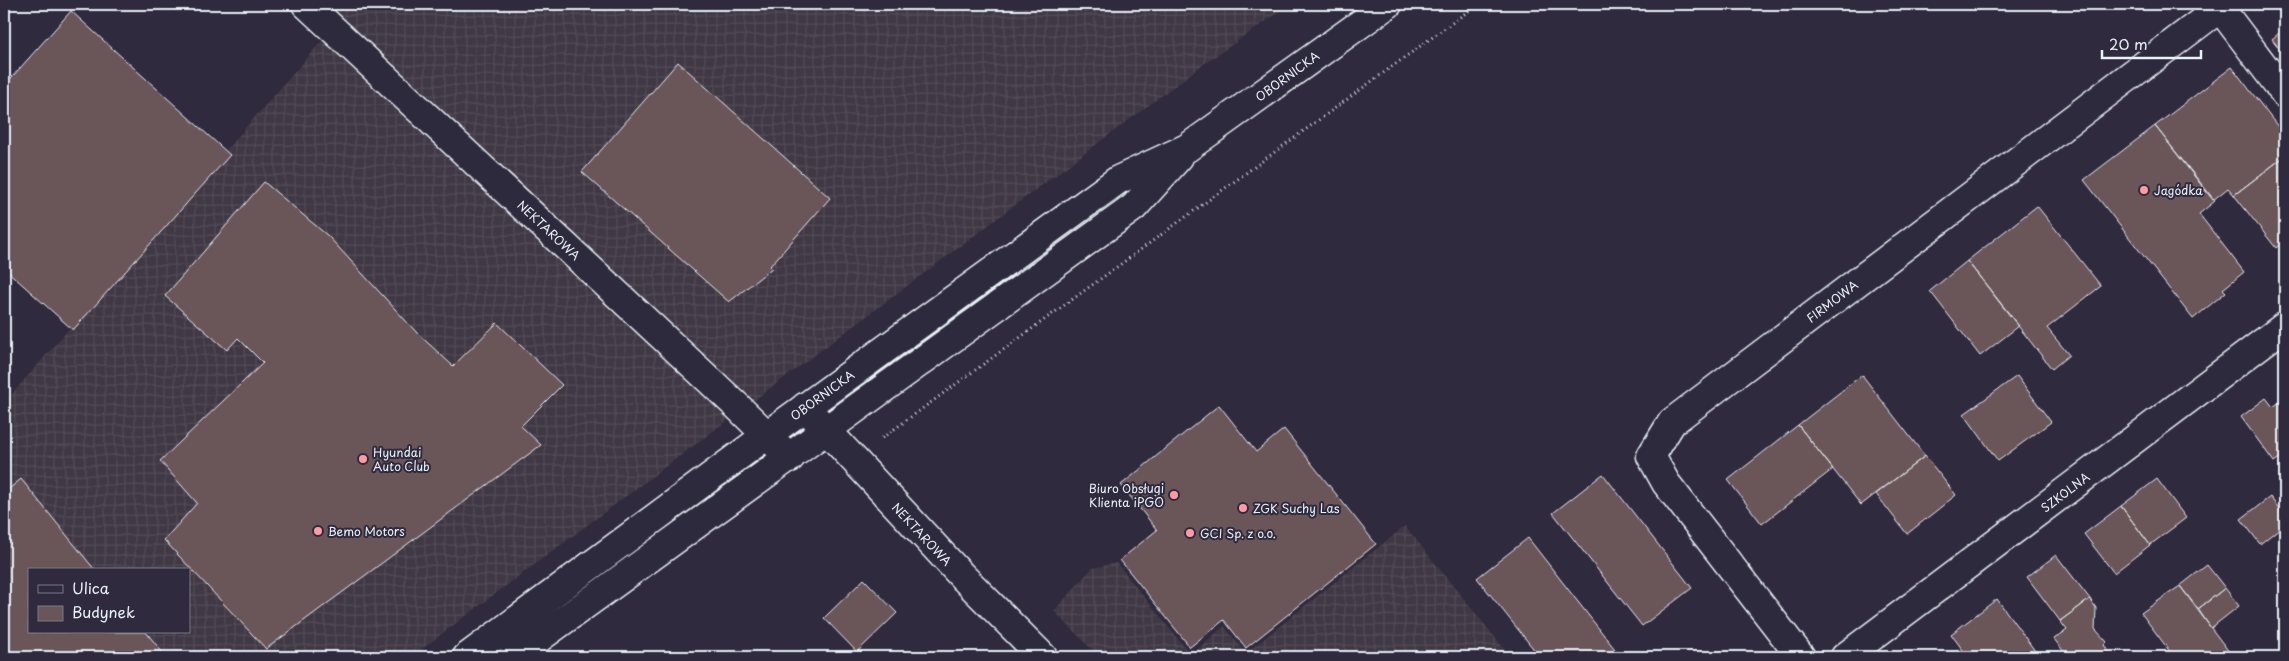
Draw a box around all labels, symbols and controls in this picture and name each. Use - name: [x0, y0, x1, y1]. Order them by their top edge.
- scale bar: [2102, 28, 2200, 60]
- text: 20 m: [2109, 32, 2148, 55]
- street label: OBORNICKA: [1251, 47, 1323, 105]
- place label: Jagódka: [2154, 181, 2203, 199]
- marker: Jagódka: [2138, 184, 2150, 196]
- street label: NEKTAROWA: [513, 196, 585, 264]
- street label: FIRMOWA: [1802, 276, 1862, 326]
- street label: OBORNICKA: [786, 366, 858, 424]
- place label: Hyundai Auto Club: [373, 443, 430, 475]
- marker: Hyundai Auto Club: [357, 453, 369, 465]
- street label: SZKOLNA: [2037, 468, 2093, 516]
- place label: Biuro Obsługi Klienta iPGO: [1089, 479, 1164, 511]
- marker: Biuro Obsługi Klienta iPGO: [1168, 489, 1180, 501]
- street label: NEKTAROWA: [888, 498, 956, 570]
- place label: ZGK Suchy Las: [1253, 499, 1340, 517]
- marker: ZGK Suchy Las: [1237, 502, 1249, 514]
- place label: Bemo Motors: [328, 522, 405, 540]
- place label: GCI Sp. z o.o.: [1200, 524, 1276, 542]
- marker: Bemo Motors: [312, 525, 324, 537]
- marker: GCI Sp. z o.o.: [1184, 527, 1196, 539]
- legend: [28, 568, 190, 634]
- text: Ulica: [72, 576, 110, 599]
- text: Budynek: [72, 600, 135, 623]

